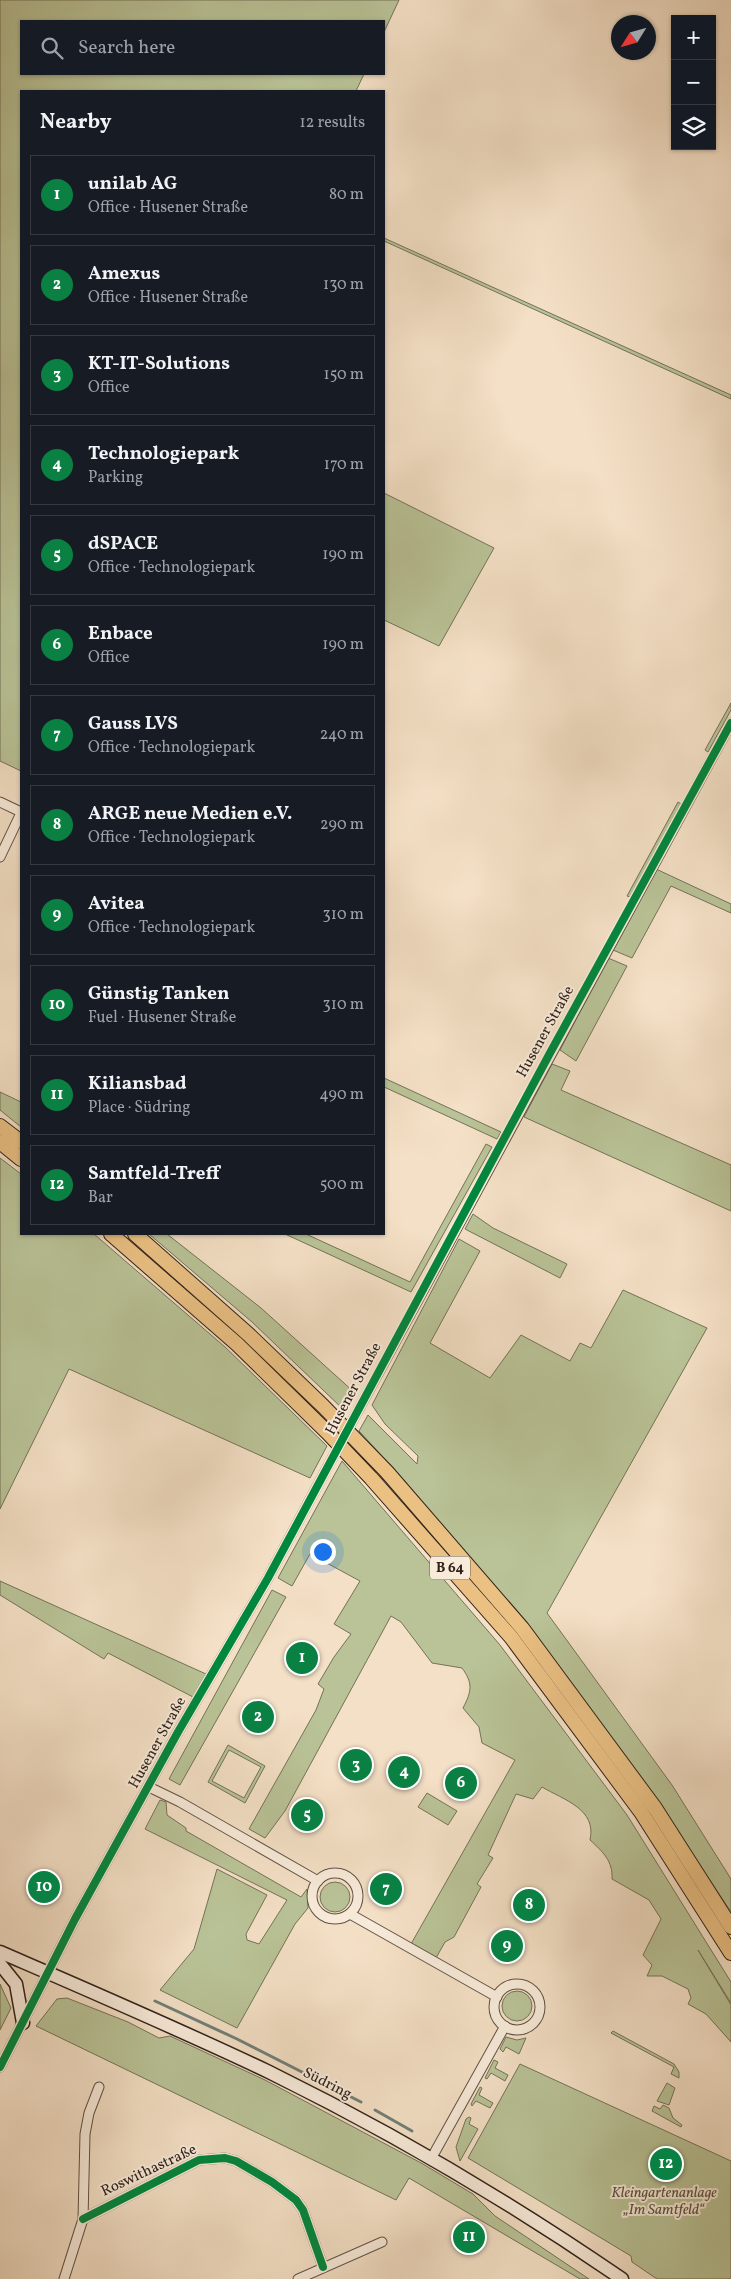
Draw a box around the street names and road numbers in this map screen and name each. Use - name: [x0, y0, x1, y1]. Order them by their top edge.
- street label: Husener Straße: [512, 982, 580, 1082]
- street label: Husener Straße: [321, 1339, 387, 1439]
- road number: B 64: [430, 1556, 470, 1580]
- street label: Husener Straße: [124, 1693, 192, 1793]
- street label: Südring: [299, 2063, 356, 2105]
- street label: Roswithastraße: [98, 2140, 200, 2202]

